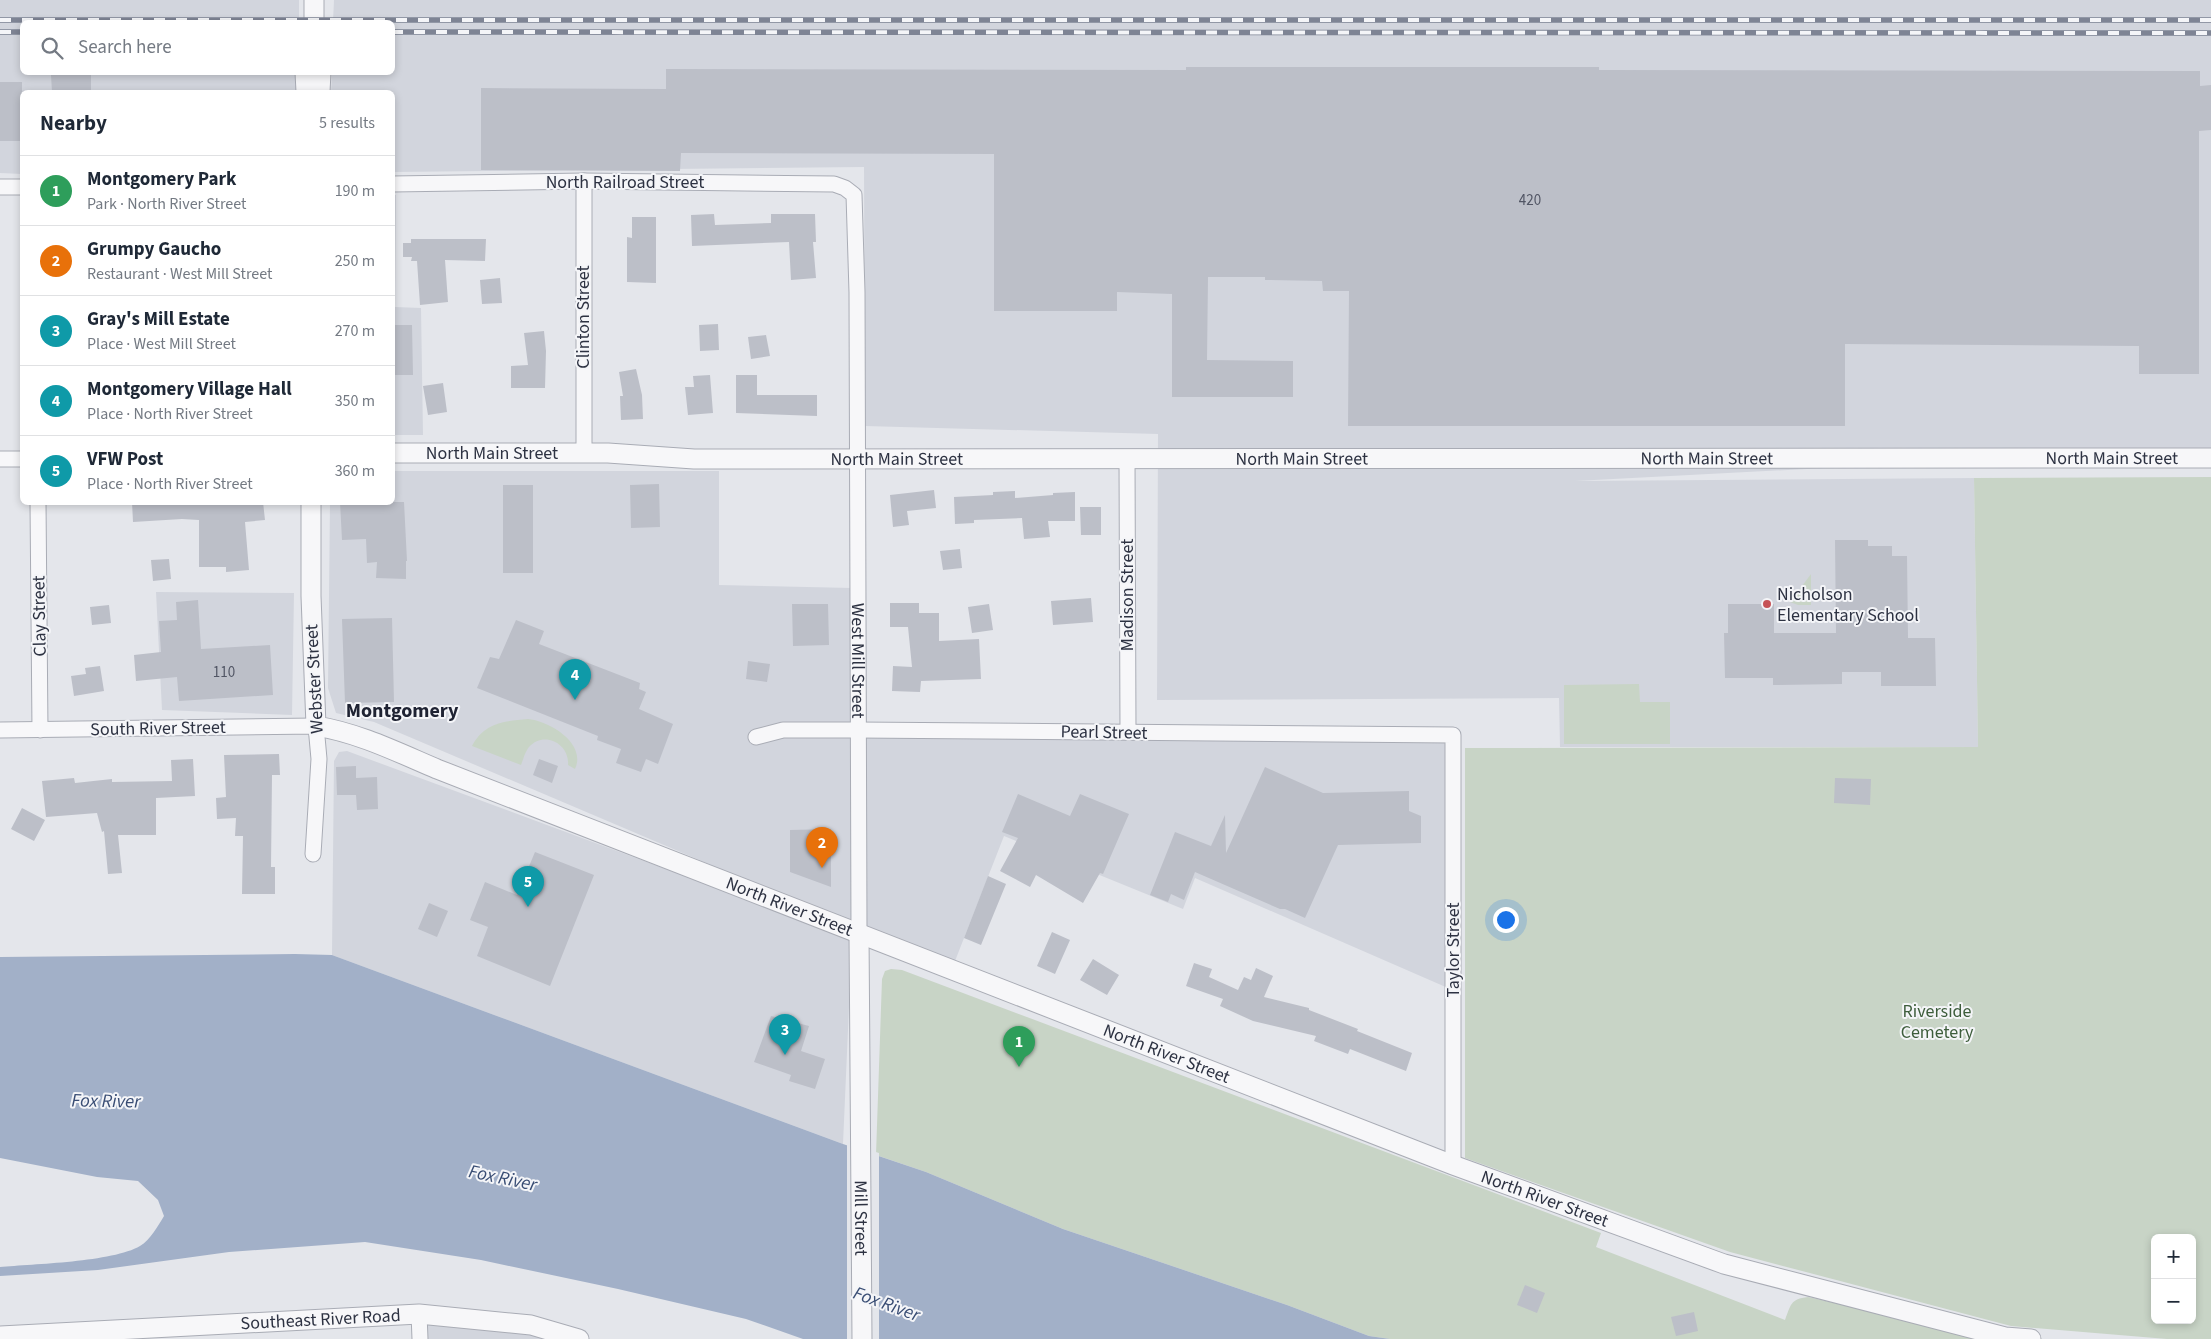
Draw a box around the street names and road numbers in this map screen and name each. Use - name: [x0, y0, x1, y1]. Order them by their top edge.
- street label: North Railroad Street: [546, 170, 704, 195]
- street label: Clinton Street: [571, 265, 596, 369]
- street label: North Main Street: [426, 441, 558, 466]
- street label: North Main Street: [1641, 446, 1773, 471]
- street label: North Main Street: [2046, 446, 2178, 471]
- street label: North Main Street: [831, 447, 963, 472]
- street label: North Main Street: [1236, 447, 1368, 472]
- street label: Madison Street: [1115, 539, 1140, 651]
- street label: Clay Street: [26, 575, 53, 657]
- street label: West Mill Street: [845, 603, 870, 719]
- street label: Webster Street: [299, 623, 330, 734]
- street label: South River Street: [90, 715, 226, 742]
- street label: Pearl Street: [1060, 719, 1148, 746]
- street label: North River Street: [722, 871, 856, 943]
- street label: Taylor Street: [1441, 902, 1466, 998]
- street label: North River Street: [1099, 1018, 1234, 1090]
- street label: North River Street: [1477, 1164, 1612, 1234]
- street label: Mill Street: [848, 1180, 873, 1256]
- street label: Southeast River Road: [240, 1303, 401, 1336]

